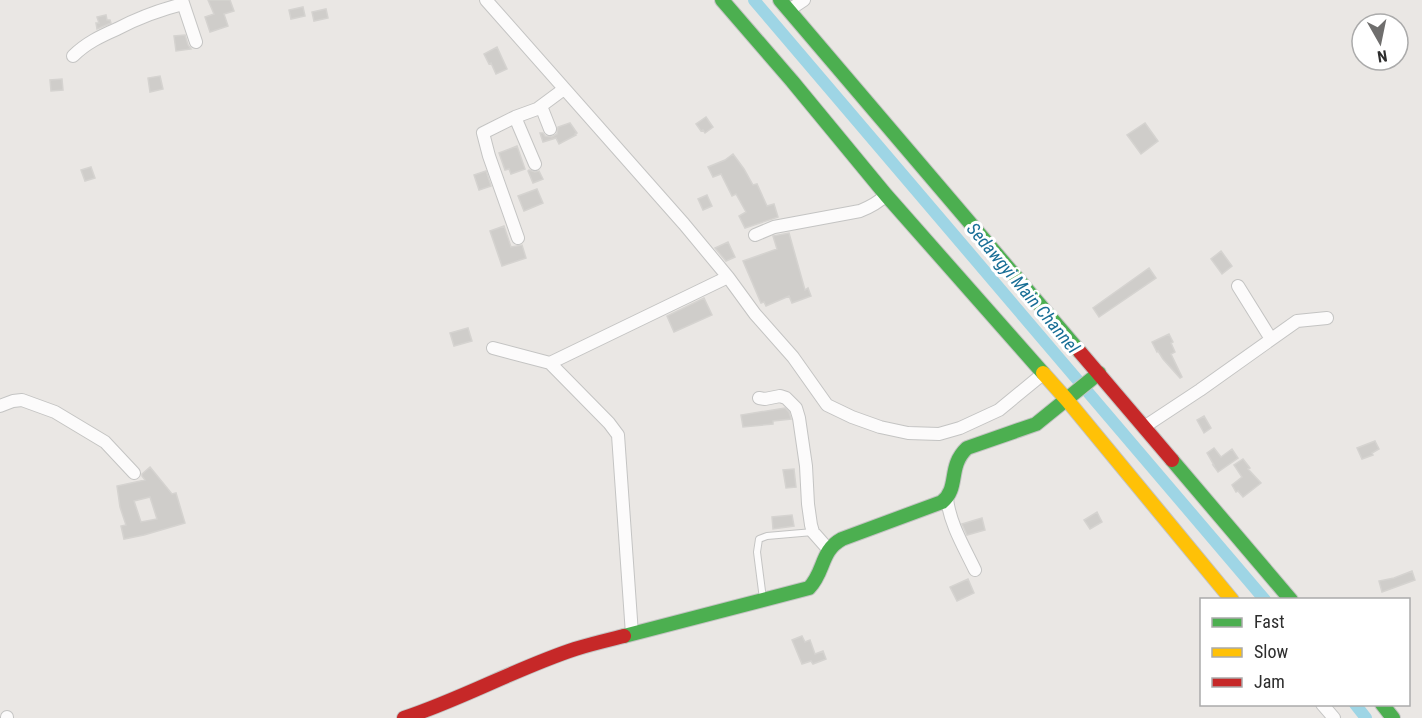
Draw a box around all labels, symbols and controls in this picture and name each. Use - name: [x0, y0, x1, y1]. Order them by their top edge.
- north arrow: [1350, 12, 1410, 72]
- text: N: [1376, 46, 1389, 66]
- water label: Sedawgyi Main Channel: [963, 218, 1085, 358]
- legend: [1200, 598, 1410, 706]
- text: Fast: [1254, 611, 1285, 632]
- text: Slow: [1254, 641, 1289, 662]
- text: Jam: [1254, 671, 1285, 692]

